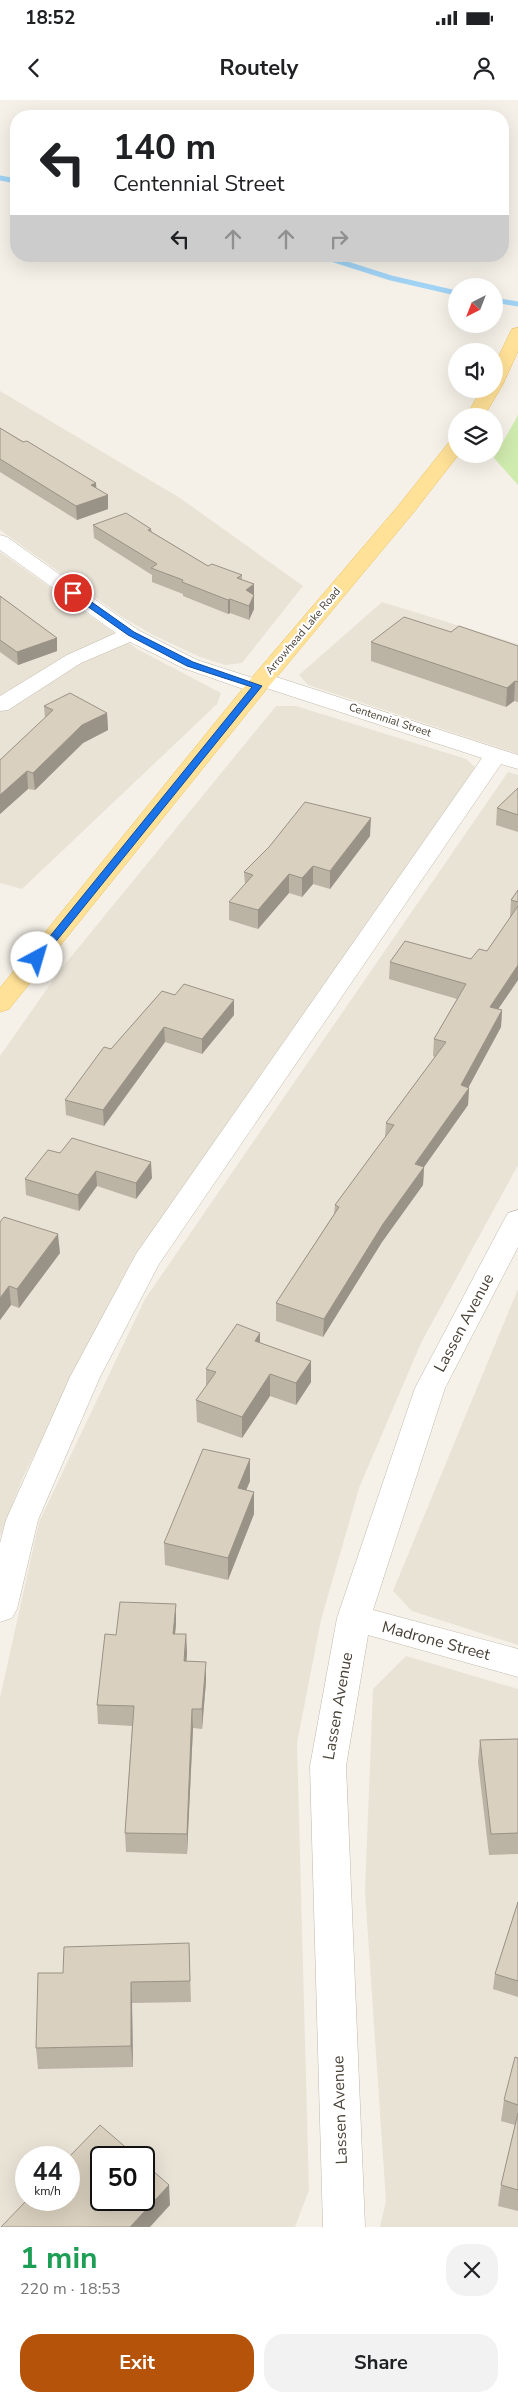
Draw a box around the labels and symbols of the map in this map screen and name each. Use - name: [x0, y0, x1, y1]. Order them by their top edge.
- north arrow: [448, 278, 502, 332]
- pin: [52, 572, 94, 614]
- street label: Arrowhead Lake Road: [262, 584, 344, 678]
- street label: Centennial Street: [347, 700, 433, 740]
- position arrow: [10, 931, 62, 983]
- street label: Lassen Avenue: [429, 1270, 499, 1376]
- street label: Madrone Street: [379, 1616, 493, 1666]
- street label: Lassen Avenue: [318, 1651, 358, 1761]
- street label: Lassen Avenue: [327, 2055, 353, 2165]
- speed limit sign: 50: [90, 2146, 155, 2211]

